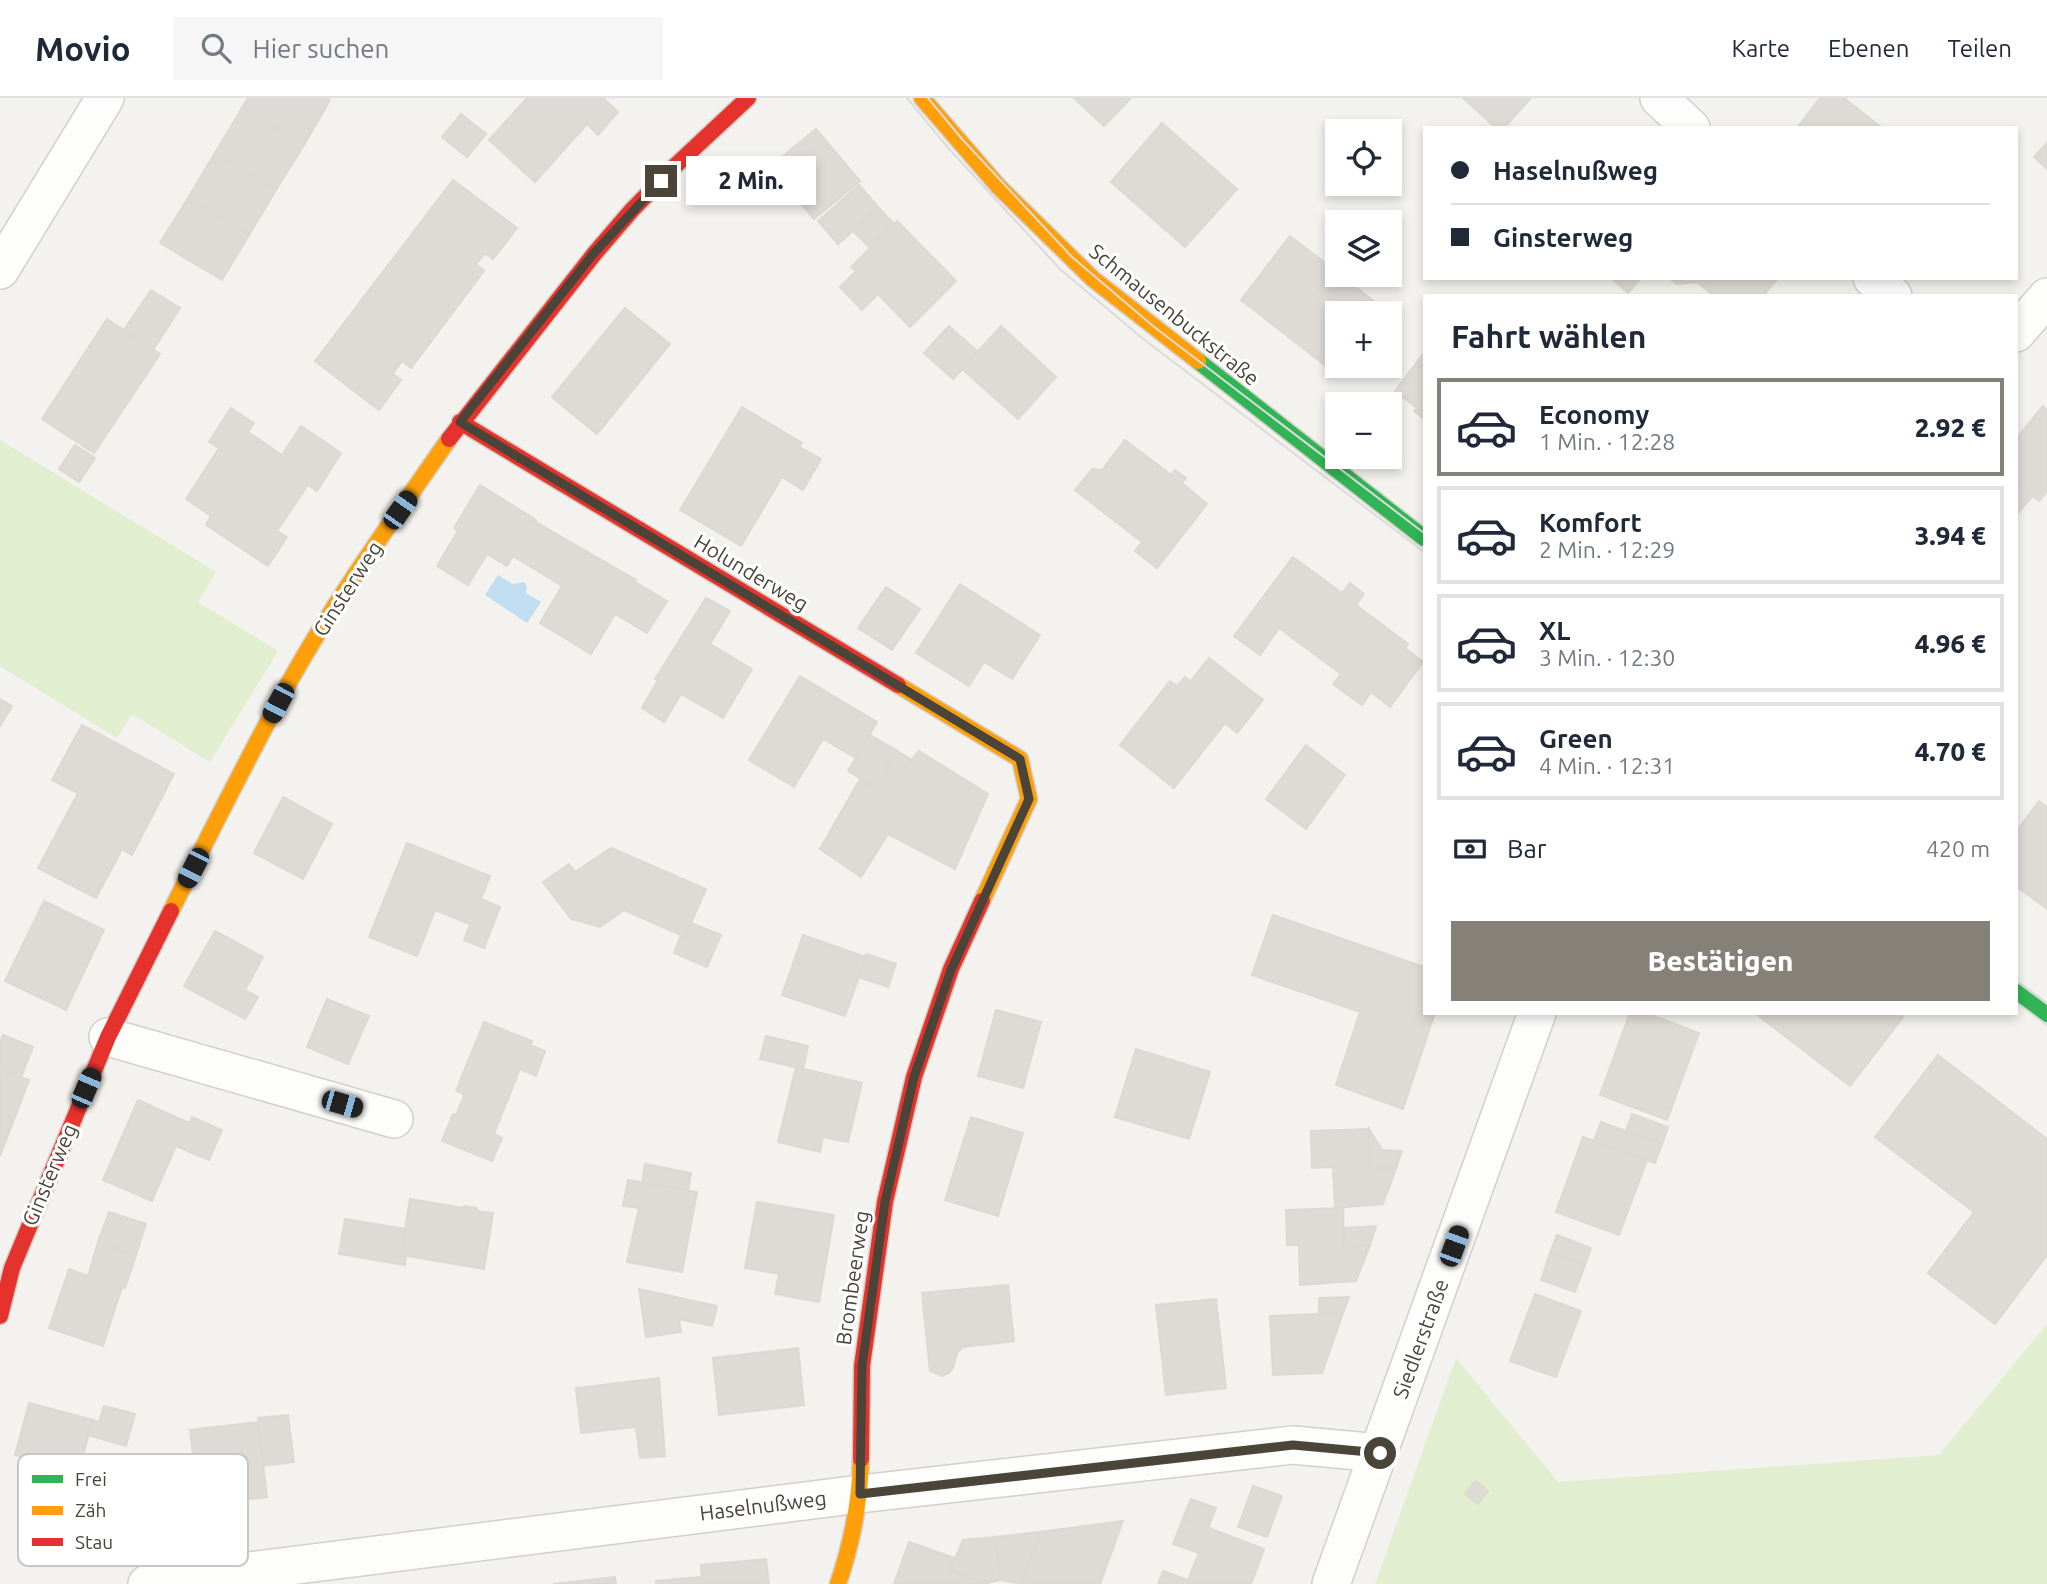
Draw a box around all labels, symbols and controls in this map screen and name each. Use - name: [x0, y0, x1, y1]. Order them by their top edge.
- search box: [173, 17, 663, 80]
- icon: search: [197, 29, 235, 67]
- text: Movio: [35, 30, 131, 67]
- text: Hier suchen: [253, 34, 389, 63]
- text: Karte: [1731, 35, 1790, 62]
- text: Ebenen: [1828, 35, 1909, 62]
- text: Teilen: [1947, 35, 2012, 62]
- map controls: [1325, 119, 1402, 469]
- button: locate: [1325, 119, 1402, 196]
- callout: 2 Min.: [686, 156, 815, 206]
- text: Haselnußweg: [1493, 156, 1658, 185]
- route end: [645, 165, 677, 197]
- text: 2 Min.: [719, 168, 783, 193]
- button: layers: [1325, 210, 1402, 287]
- text: Ginsterweg: [1493, 223, 1633, 252]
- street label: Schmausenbuckstraße: [1085, 238, 1264, 390]
- button: +: [1325, 301, 1402, 378]
- text: Fahrt wählen: [1451, 318, 1646, 354]
- button: −: [1325, 392, 1402, 469]
- icon: car: [1455, 396, 1518, 459]
- text: Economy: [1539, 400, 1649, 429]
- text: 2.92 €: [1915, 413, 1986, 442]
- text: 1 Min. · 12:28: [1539, 429, 1675, 454]
- car: [380, 487, 421, 533]
- icon: car: [1455, 504, 1518, 567]
- text: Komfort: [1539, 508, 1642, 537]
- text: 3.94 €: [1915, 521, 1986, 550]
- street label: Holunderweg: [690, 529, 813, 616]
- street label: Ginsterweg: [308, 537, 387, 640]
- text: 2 Min. · 12:29: [1539, 537, 1675, 562]
- icon: car: [1455, 612, 1518, 675]
- text: XL: [1539, 616, 1570, 645]
- text: 4.96 €: [1915, 629, 1986, 658]
- text: 3 Min. · 12:30: [1539, 645, 1675, 670]
- car: [259, 680, 298, 726]
- icon: car: [1455, 720, 1518, 783]
- text: Green: [1539, 724, 1613, 753]
- text: 4.70 €: [1915, 737, 1986, 766]
- text: 4 Min. · 12:31: [1539, 753, 1675, 778]
- icon: cash: [1451, 830, 1489, 868]
- text: Bar: [1507, 834, 1547, 863]
- text: 420 m: [1926, 836, 1990, 861]
- car: [175, 845, 212, 891]
- button: Bestätigen: [1451, 921, 1990, 1001]
- car: [69, 1065, 104, 1111]
- car: [319, 1088, 366, 1120]
- street label: Ginsterweg: [17, 1120, 81, 1229]
- street label: Brombeerweg: [831, 1209, 873, 1347]
- car: [1437, 1223, 1472, 1269]
- street label: Siedlerstraße: [1387, 1276, 1453, 1402]
- route start: [1364, 1437, 1396, 1469]
- legend: [18, 1454, 248, 1566]
- text: Frei: [75, 1468, 107, 1490]
- street label: Haselnußweg: [698, 1485, 828, 1525]
- text: Zäh: [75, 1499, 106, 1521]
- text: Stau: [75, 1531, 113, 1553]

